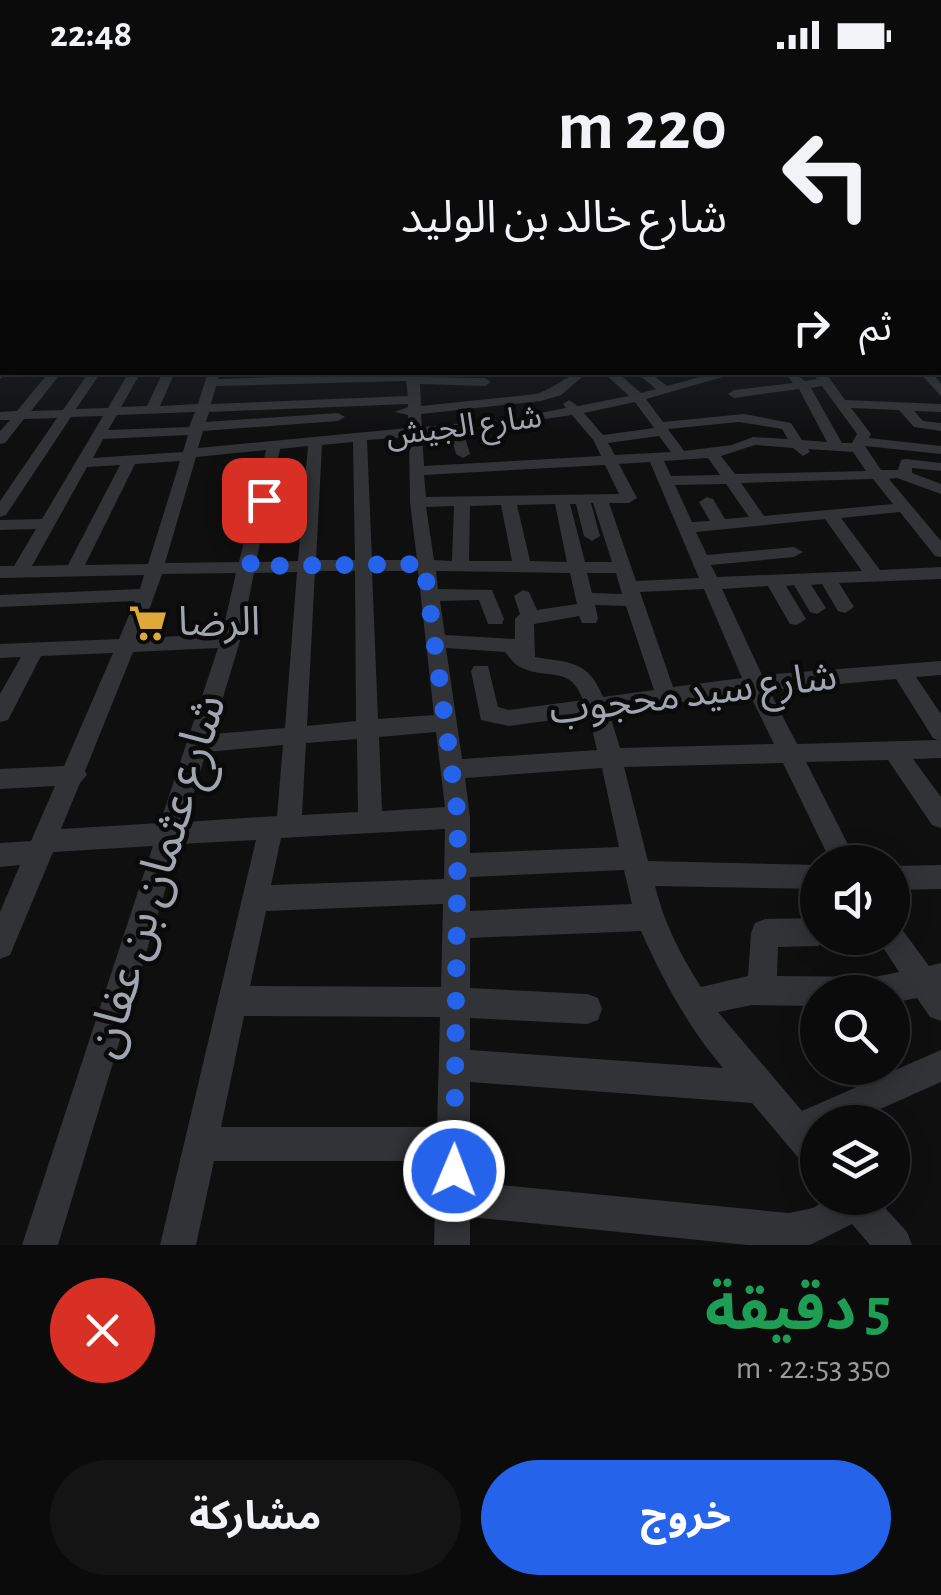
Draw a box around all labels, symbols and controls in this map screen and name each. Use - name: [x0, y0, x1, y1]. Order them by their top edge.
- text: 22:48: [50, 16, 132, 54]
- text: 220 m: [558, 92, 727, 162]
- icon: left: [762, 110, 892, 240]
- text: شارع خالد بن الوليد: [401, 196, 727, 241]
- icon: right: [784, 300, 839, 355]
- text: ثم: [859, 310, 892, 348]
- street label: شارع الجيش: [384, 401, 544, 458]
- pin: [222, 458, 307, 543]
- icon: arrive: [237, 473, 292, 528]
- supermarket icon: الرضا: [127, 602, 169, 644]
- place label: الرضا: [178, 603, 260, 645]
- street label: شارع سيد محجوب: [547, 657, 840, 739]
- street label: شارع عثمان بن عفان: [79, 689, 244, 1066]
- map controls: [800, 845, 910, 1215]
- button: sound: [800, 845, 910, 955]
- button: search: [800, 975, 910, 1085]
- button: layers: [800, 1105, 910, 1215]
- position arrow: [402, 1119, 506, 1223]
- button: close: [50, 1278, 155, 1383]
- text: 5 دقيقة: [705, 1281, 891, 1341]
- text: 350 m · 22:53: [736, 1352, 891, 1384]
- button: مشاركة: [50, 1460, 461, 1575]
- button: خروج: [481, 1460, 891, 1575]

